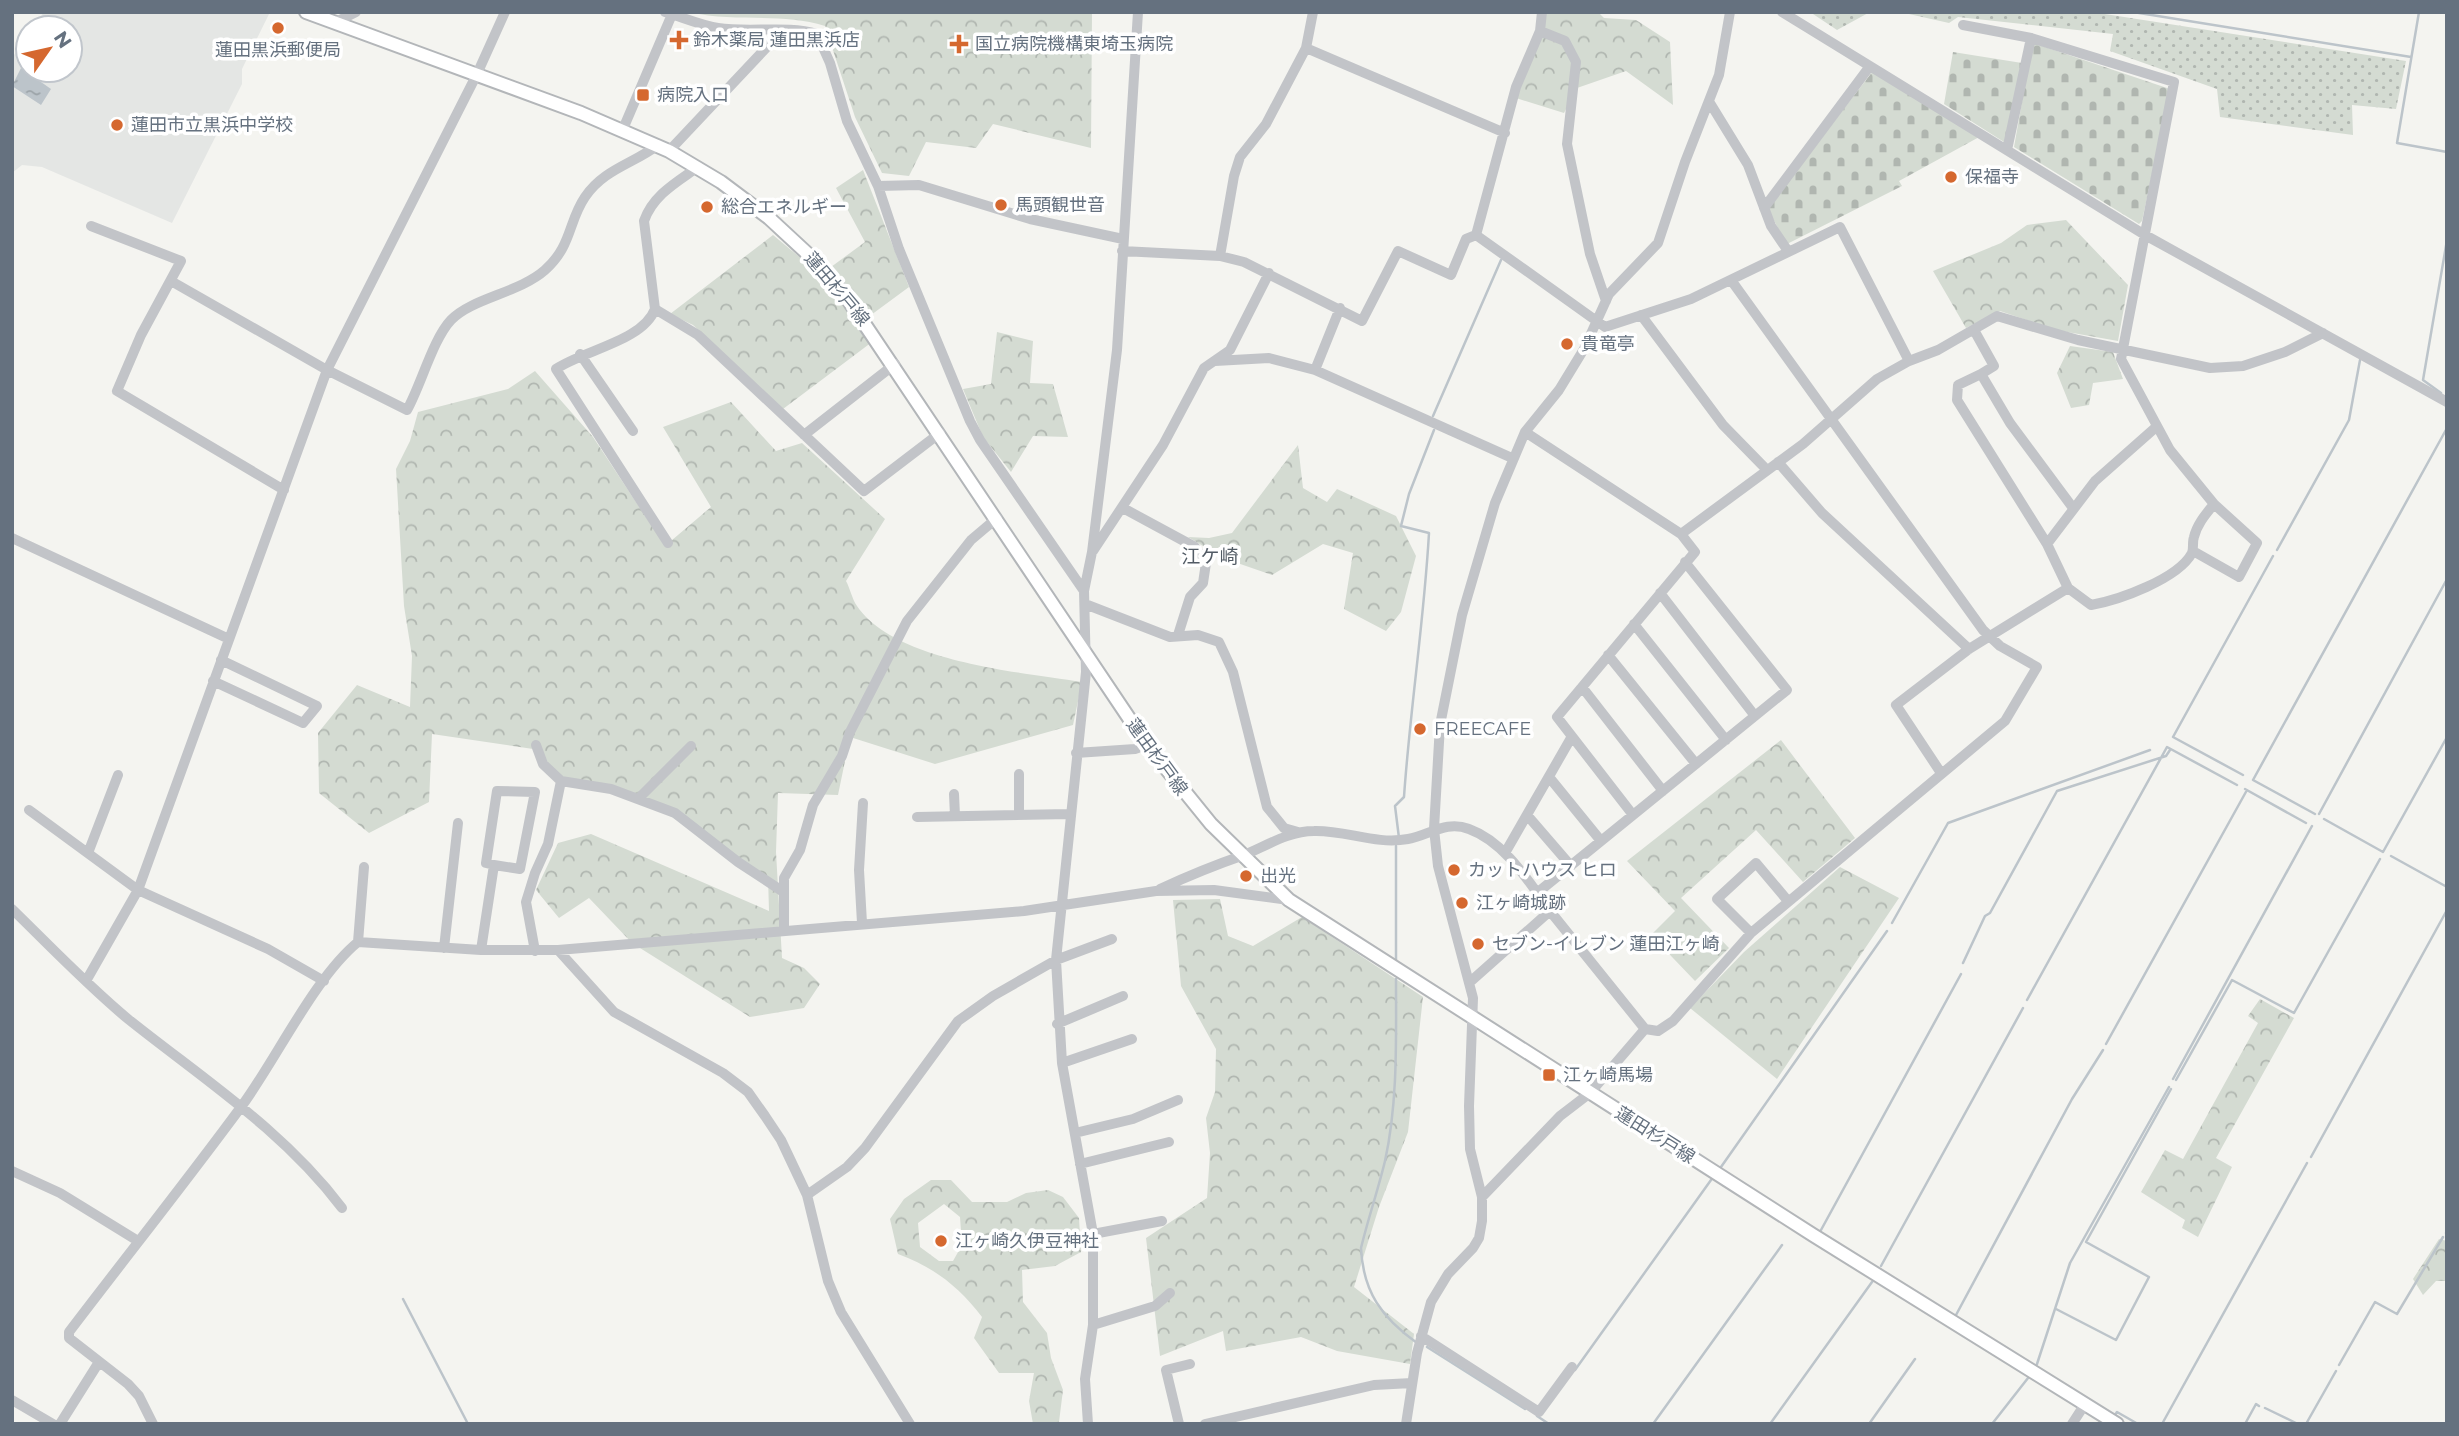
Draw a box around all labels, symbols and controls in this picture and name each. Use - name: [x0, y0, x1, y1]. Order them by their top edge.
- north arrow: [14, 14, 84, 84]
- marker: 蓮田黒浜郵便局: [270, 20, 286, 36]
- text: N: [49, 27, 77, 53]
- place label: 鈴木薬局 蓮田黒浜店: [693, 29, 860, 51]
- marker: 鈴木薬局 蓮田黒浜店: [671, 32, 687, 48]
- place label: 国立病院機構東埼玉病院: [975, 33, 1173, 55]
- marker: 国立病院機構東埼玉病院: [949, 34, 969, 54]
- place label: 蓮田黒浜郵便局: [215, 39, 341, 61]
- place label: 病院入口: [657, 84, 729, 106]
- marker: 病院入口: [635, 87, 651, 103]
- place label: 蓮田市立黒浜中学校: [131, 114, 293, 136]
- marker: 蓮田市立黒浜中学校: [109, 117, 125, 133]
- place label: 保福寺: [1965, 166, 2019, 188]
- marker: 保福寺: [1943, 169, 1959, 185]
- place label: 馬頭観世音: [1015, 194, 1105, 216]
- place label: 総合エネルギー: [721, 196, 847, 218]
- marker: 馬頭観世音: [993, 197, 1009, 213]
- marker: 総合エネルギー: [699, 199, 715, 215]
- street label: 蓮田杉戸線: [800, 247, 874, 331]
- place label: 貴竜亭: [1581, 333, 1635, 355]
- marker: 貴竜亭: [1559, 336, 1575, 352]
- district label: 江ケ崎: [1181, 545, 1239, 568]
- street label: 蓮田杉戸線: [1122, 714, 1192, 800]
- place label: FREECAFE: [1434, 718, 1531, 740]
- marker: FREECAFE: [1412, 721, 1428, 737]
- place label: カットハウス ヒロ: [1468, 859, 1617, 881]
- marker: カットハウス ヒロ: [1446, 862, 1462, 878]
- place label: 出光: [1260, 865, 1296, 887]
- marker: 出光: [1238, 868, 1254, 884]
- place label: 江ヶ崎城跡: [1476, 892, 1566, 914]
- marker: 江ヶ崎城跡: [1454, 895, 1470, 911]
- place label: セブン-イレブン 蓮田江ヶ崎: [1492, 933, 1720, 955]
- marker: セブン-イレブン 蓮田江ヶ崎: [1470, 936, 1486, 952]
- place label: 江ヶ崎馬場: [1563, 1064, 1653, 1086]
- marker: 江ヶ崎馬場: [1541, 1067, 1557, 1083]
- street label: 蓮田杉戸線: [1611, 1102, 1699, 1168]
- place label: 江ヶ崎久伊豆神社: [955, 1230, 1099, 1252]
- marker: 江ヶ崎久伊豆神社: [933, 1233, 949, 1249]

